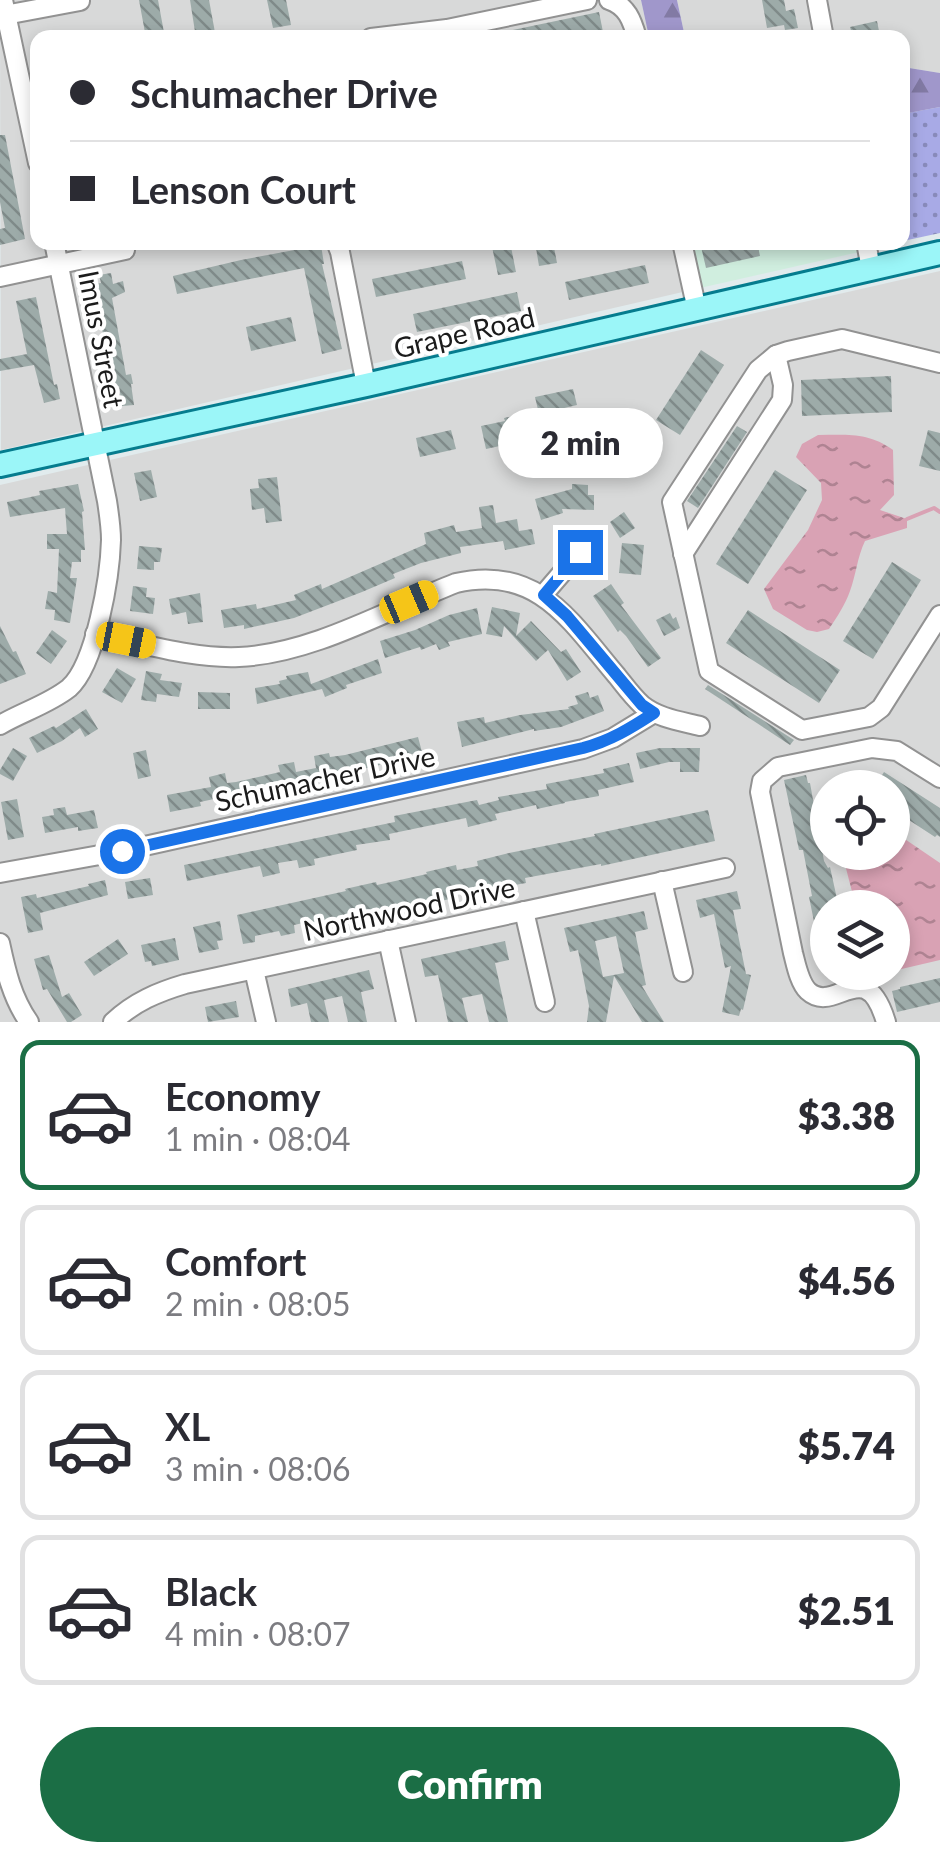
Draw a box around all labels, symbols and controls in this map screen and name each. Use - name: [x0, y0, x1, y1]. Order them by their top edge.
- text: Schumacher Drive: [130, 70, 438, 116]
- text: Lenson Court: [130, 166, 356, 212]
- street label: Imus Street: [72, 267, 132, 411]
- street label: Grape Road: [390, 299, 538, 365]
- callout: 2 min: [498, 407, 662, 477]
- text: 2 min: [541, 423, 620, 462]
- route end: [558, 530, 603, 575]
- car: [376, 576, 442, 628]
- car: [94, 620, 158, 660]
- street label: Schumacher Drive: [212, 738, 438, 818]
- map controls: [810, 770, 910, 990]
- button: locate: [810, 770, 910, 870]
- route start: [100, 829, 145, 874]
- street label: Northwood Drive: [300, 869, 518, 947]
- button: layers: [810, 890, 910, 990]
- icon: car: [45, 1070, 135, 1160]
- text: Economy: [165, 1073, 320, 1119]
- text: $3.38: [798, 1092, 895, 1138]
- text: 1 min · 08:04: [165, 1119, 351, 1158]
- icon: car: [45, 1235, 135, 1325]
- text: Comfort: [165, 1238, 306, 1284]
- text: $4.56: [798, 1257, 895, 1303]
- text: 2 min · 08:05: [165, 1284, 351, 1323]
- icon: car: [45, 1400, 135, 1490]
- text: XL: [165, 1403, 210, 1449]
- text: $5.74: [798, 1422, 895, 1468]
- text: 3 min · 08:06: [165, 1449, 351, 1488]
- icon: car: [45, 1565, 135, 1655]
- text: Black: [165, 1568, 257, 1614]
- text: $2.51: [798, 1587, 895, 1633]
- text: 4 min · 08:07: [165, 1614, 351, 1653]
- button: Confirm: [40, 1727, 900, 1842]

